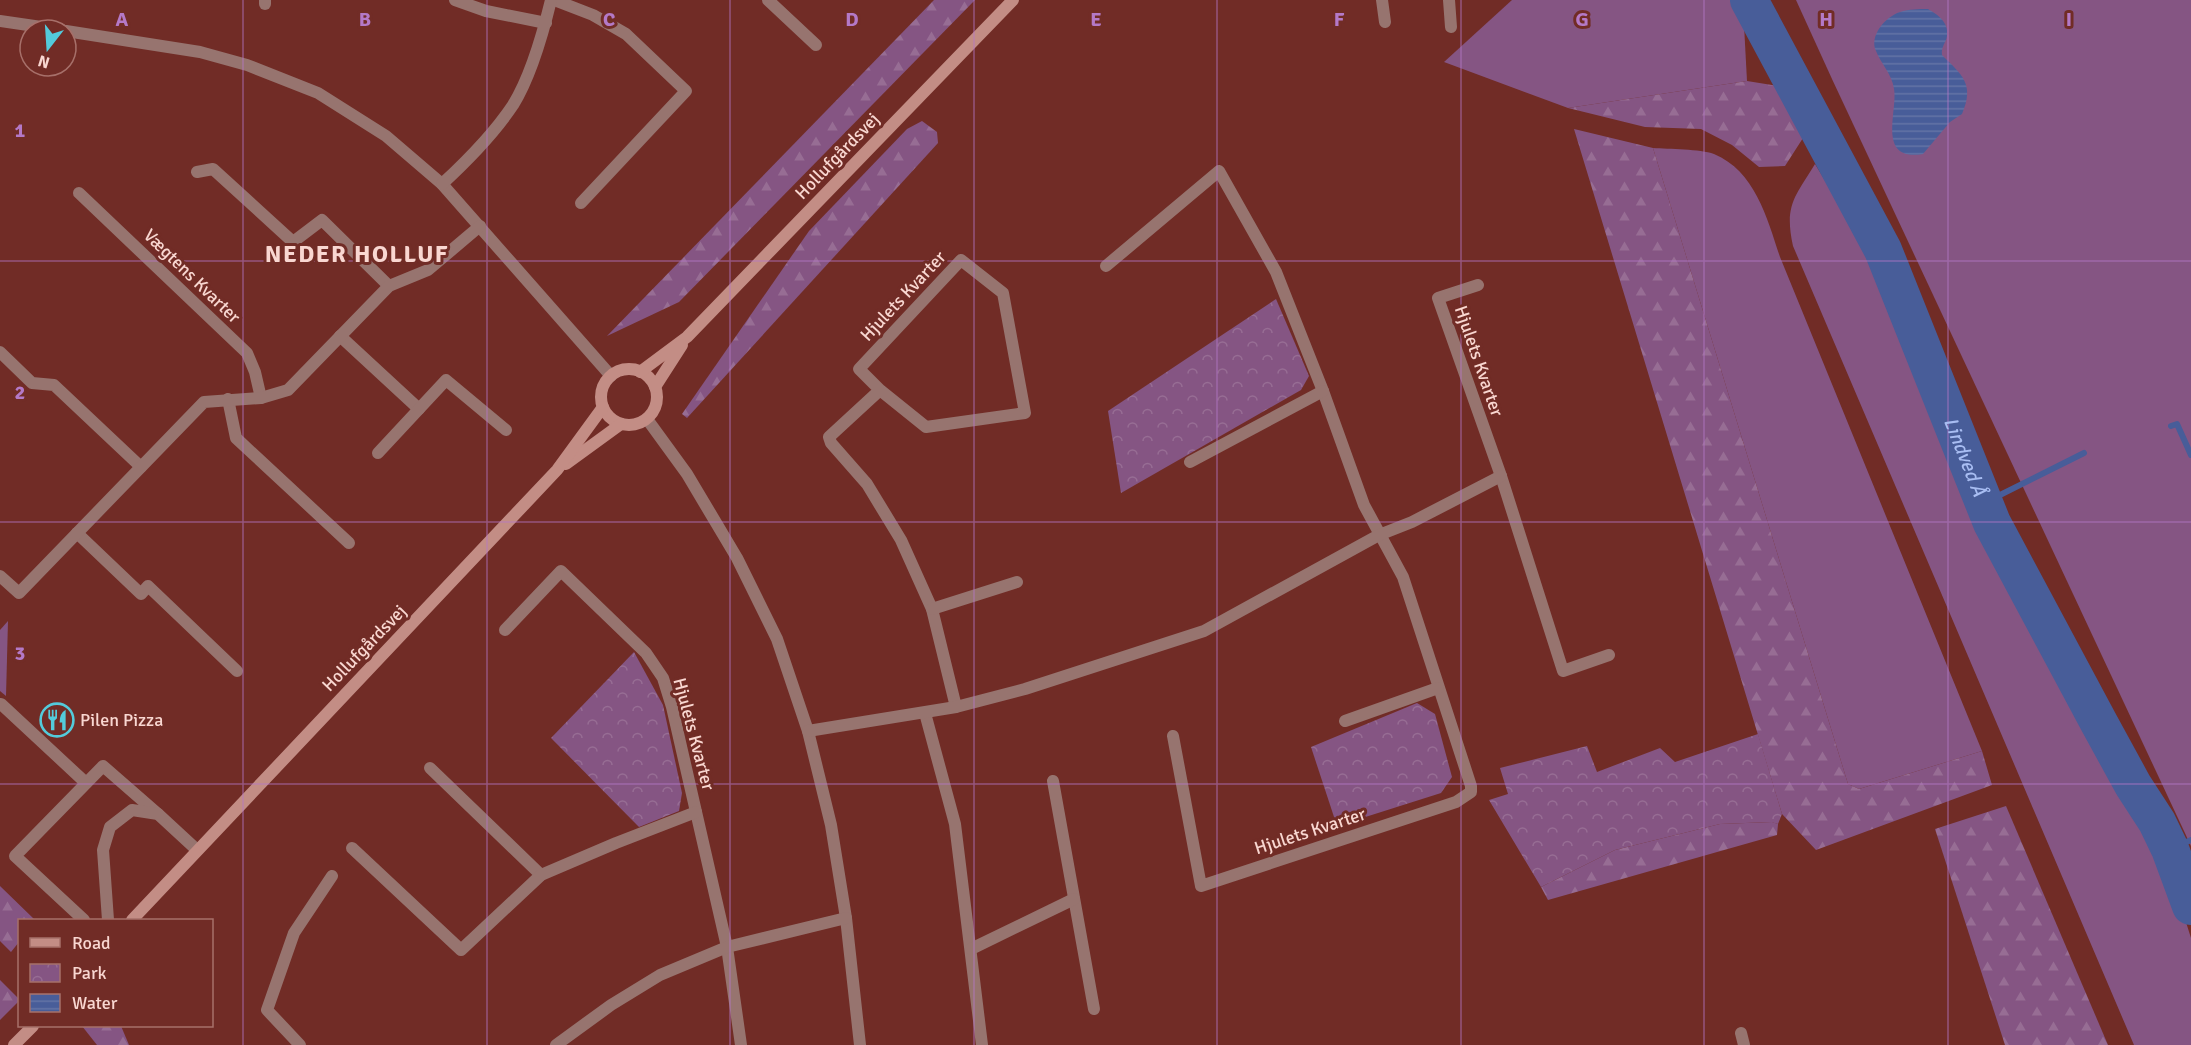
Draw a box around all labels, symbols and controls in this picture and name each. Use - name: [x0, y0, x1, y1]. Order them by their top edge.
- text: A: [116, 7, 129, 32]
- text: B: [359, 7, 371, 32]
- text: C: [603, 7, 615, 32]
- text: D: [845, 7, 859, 32]
- text: E: [1090, 7, 1102, 32]
- text: F: [1334, 7, 1345, 32]
- text: G: [1575, 7, 1589, 32]
- text: H: [1819, 7, 1833, 32]
- text: I: [2066, 7, 2072, 32]
- north arrow: [18, 18, 78, 78]
- text: N: [36, 50, 52, 73]
- street label: Hollufgårdsvej: [790, 108, 884, 204]
- text: 1: [15, 118, 26, 143]
- street label: Vægtens Kvarter: [139, 224, 245, 328]
- district label: NEDER HOLLUF: [265, 239, 449, 269]
- street label: Hjulets Kvarter: [856, 246, 951, 346]
- street label: Hjulets Kvarter: [1450, 303, 1508, 420]
- text: 2: [15, 380, 25, 405]
- water label: Lindved Å: [1938, 413, 1992, 501]
- street label: Hollufgårdsvej: [317, 600, 411, 696]
- text: 3: [15, 641, 25, 666]
- street label: Hjulets Kvarter: [668, 675, 720, 793]
- restaurant icon: Pilen Pizza: [39, 702, 75, 738]
- place label: Pilen Pizza: [80, 709, 163, 731]
- street label: Hjulets Kvarter: [1252, 803, 1369, 859]
- legend: [18, 919, 213, 1027]
- text: Road: [72, 932, 111, 954]
- text: Park: [72, 962, 107, 984]
- text: Water: [72, 992, 118, 1014]

